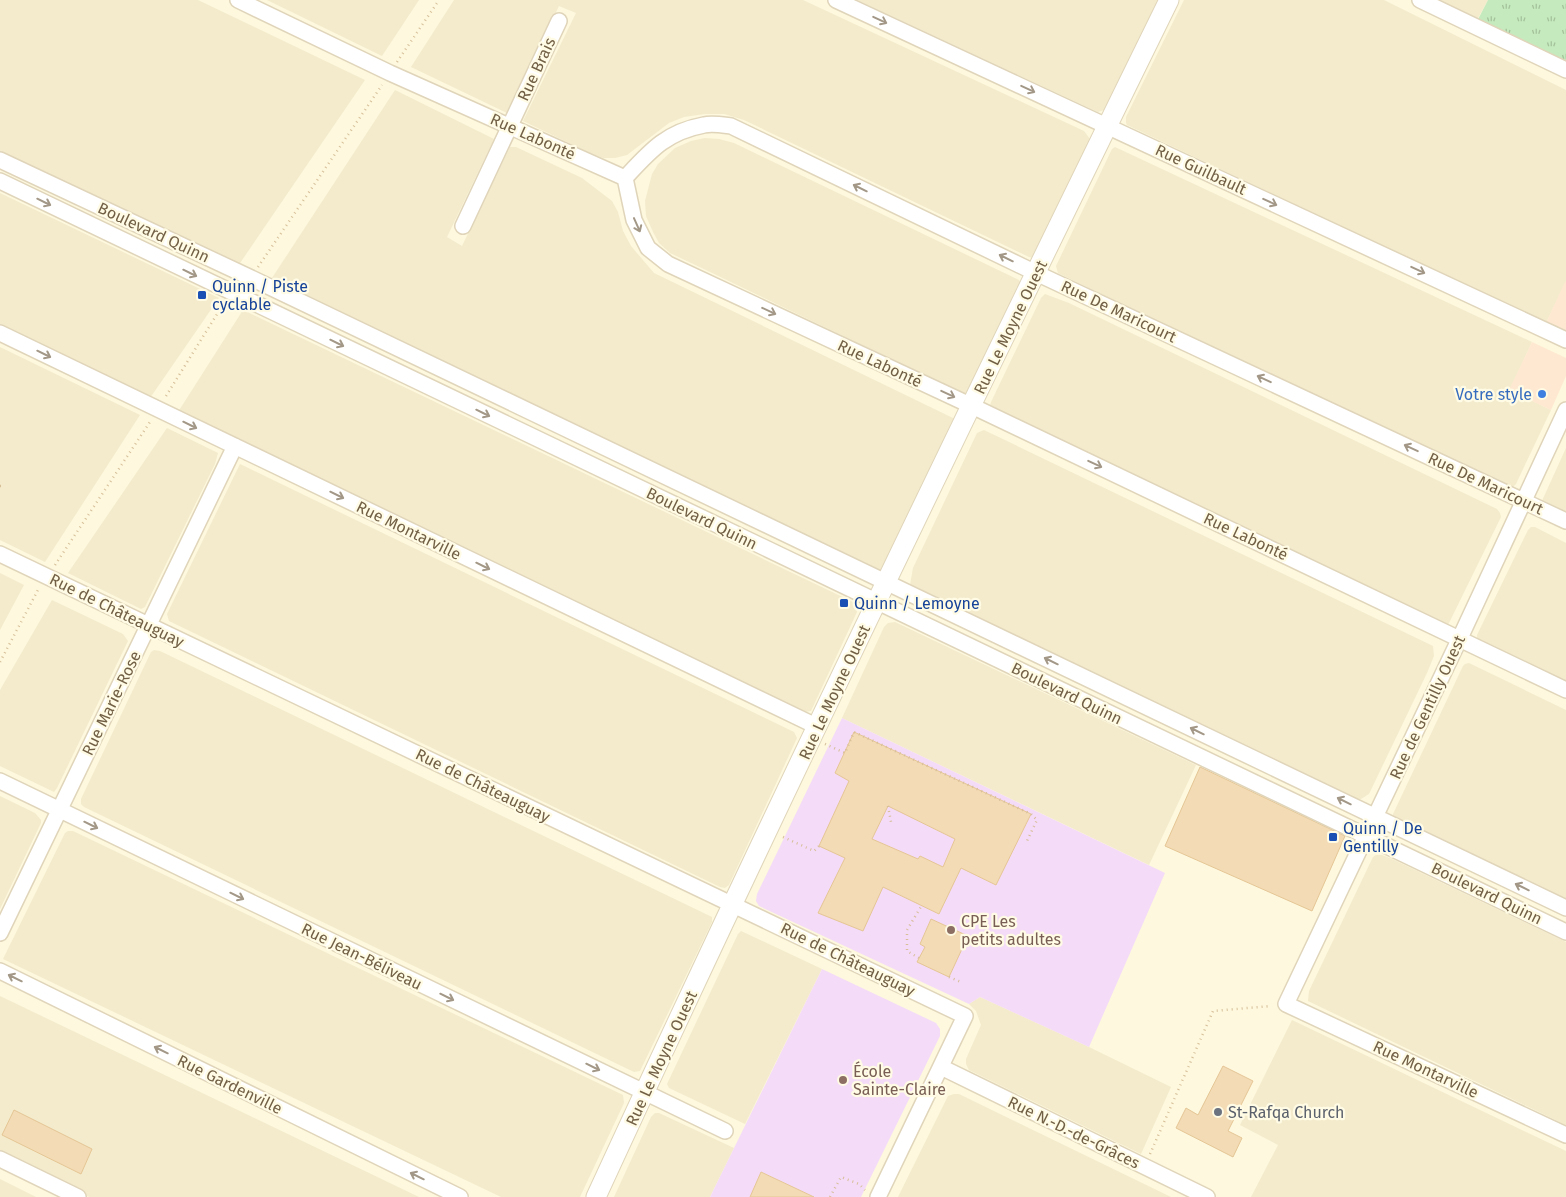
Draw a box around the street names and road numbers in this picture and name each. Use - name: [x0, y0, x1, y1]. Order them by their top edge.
- street label: Rue Brais: [513, 34, 559, 104]
- street label: Rue Labonté: [487, 109, 578, 164]
- street label: Rue Guilbault: [1152, 140, 1250, 199]
- street label: Boulevard Quinn: [95, 198, 213, 267]
- street label: Rue Le Moyne Ouest: [970, 257, 1051, 397]
- street label: Rue De Maricourt: [1058, 276, 1180, 347]
- street label: Rue Labonté: [835, 336, 925, 391]
- street label: Rue De Maricourt: [1425, 448, 1547, 519]
- street label: Boulevard Quinn: [643, 483, 760, 554]
- street label: Rue Montarville: [353, 497, 464, 564]
- street label: Rue Labonté: [1201, 509, 1291, 564]
- street label: Rue de Châteauguay: [46, 570, 187, 651]
- street label: Rue Le Moyne Ouest: [795, 621, 874, 763]
- street label: Rue de Gentilly Ouest: [1386, 632, 1469, 782]
- street label: Rue Marie-Rose: [78, 648, 145, 759]
- street label: Boulevard Quinn: [1008, 658, 1125, 729]
- street label: Rue de Châteauguay: [412, 745, 553, 826]
- street label: Boulevard Quinn: [1428, 858, 1545, 929]
- street label: Rue Jean-Béliveau: [298, 919, 425, 994]
- street label: Rue de Châteauguay: [777, 919, 918, 1000]
- street label: Rue Le Moyne Ouest: [622, 987, 701, 1129]
- street label: Rue Montarville: [1370, 1037, 1481, 1102]
- street label: Rue Gardenville: [174, 1051, 285, 1118]
- street label: Rue N.-D.-de-Grâces: [1005, 1092, 1143, 1173]

